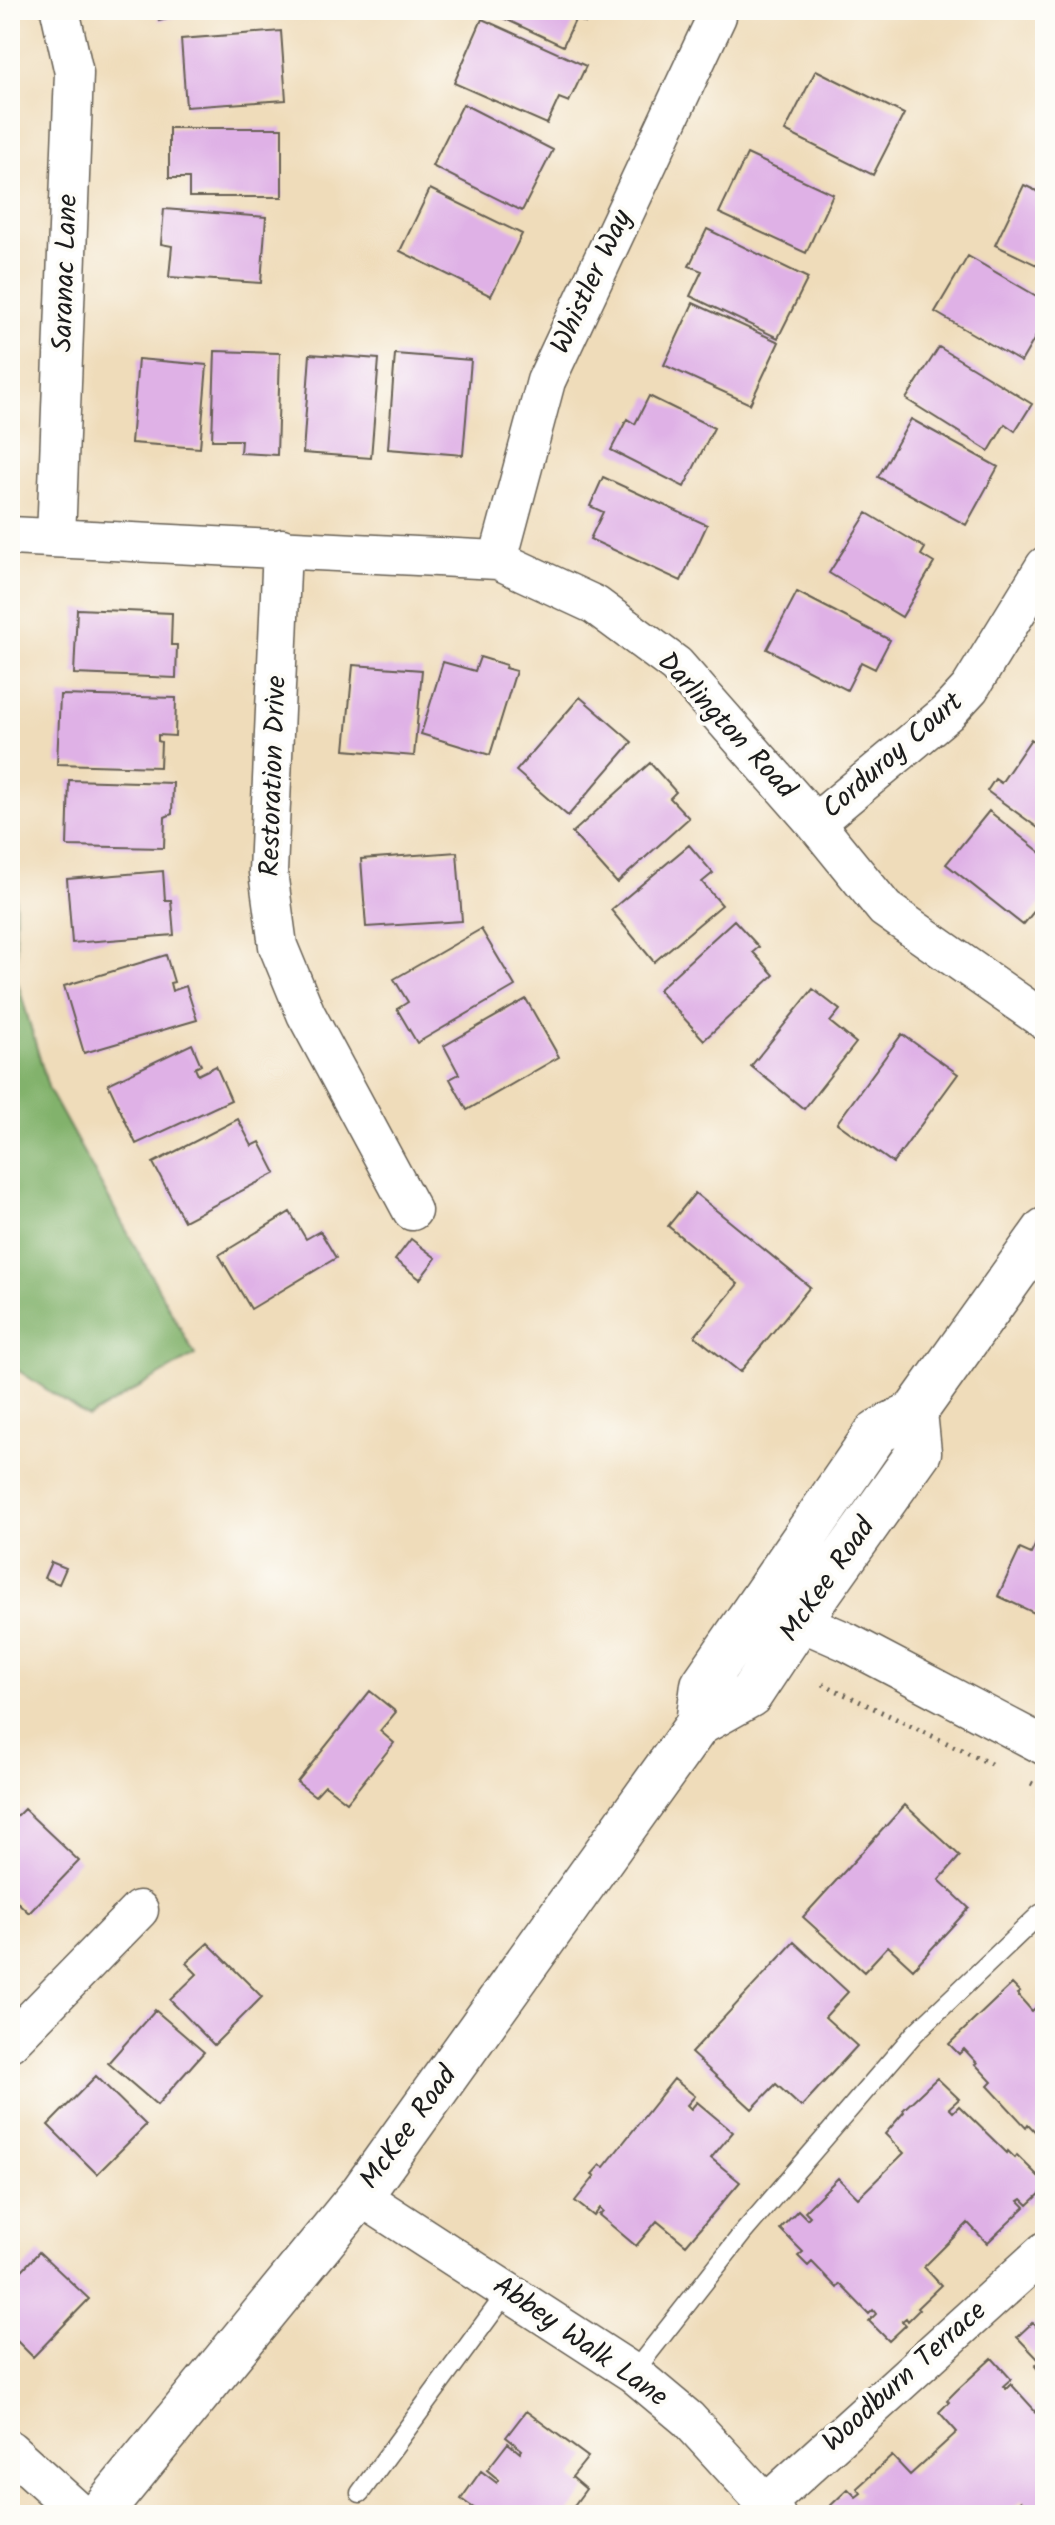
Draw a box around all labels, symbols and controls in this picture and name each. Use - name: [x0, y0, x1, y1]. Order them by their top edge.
- street label: Saranac Lane: [41, 193, 91, 353]
- street label: Whistler Way: [539, 202, 645, 361]
- street label: Darlington Road: [645, 642, 807, 811]
- street label: Restoration Drive: [248, 674, 300, 877]
- street label: Corduroy Court: [812, 681, 975, 831]
- street label: McKee Road: [768, 1507, 888, 1652]
- street label: McKee Road: [349, 2056, 470, 2199]
- street label: Abbey Walk Lane: [483, 2265, 677, 2420]
- street label: Woodburn Terrace: [812, 2290, 998, 2464]

